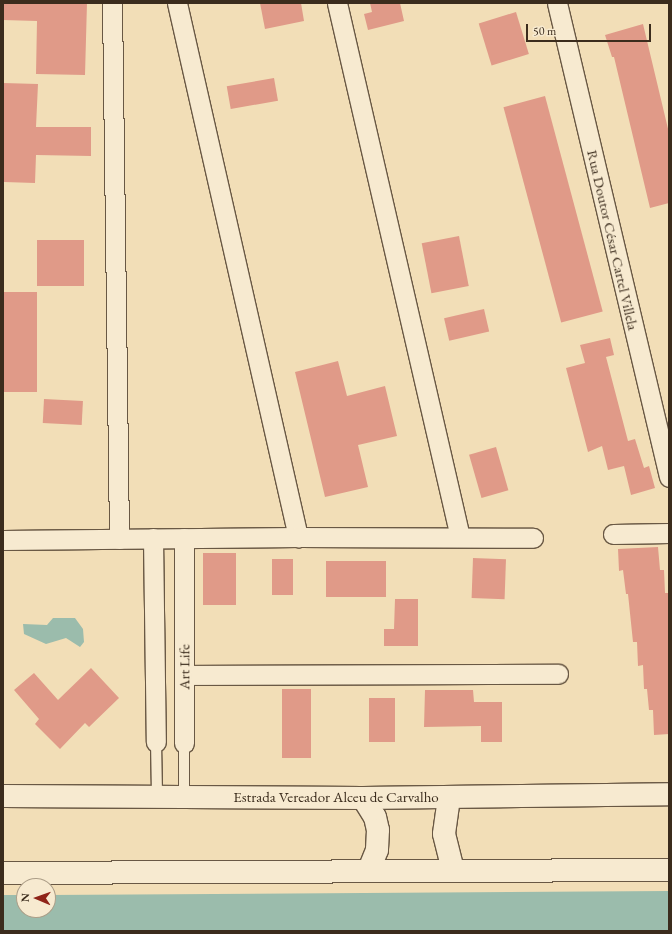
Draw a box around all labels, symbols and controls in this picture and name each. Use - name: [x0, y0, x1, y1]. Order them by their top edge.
- scale bar: [528, 16, 653, 42]
- text: 50 m: [533, 23, 556, 39]
- street label: Rua Doutor César Cartel Villela: [583, 148, 643, 332]
- street label: Art Life: [175, 644, 193, 690]
- street label: Estrada Vereador Alceu de Carvalho: [233, 788, 439, 806]
- north arrow: [16, 878, 56, 918]
- text: N: [18, 893, 32, 902]

